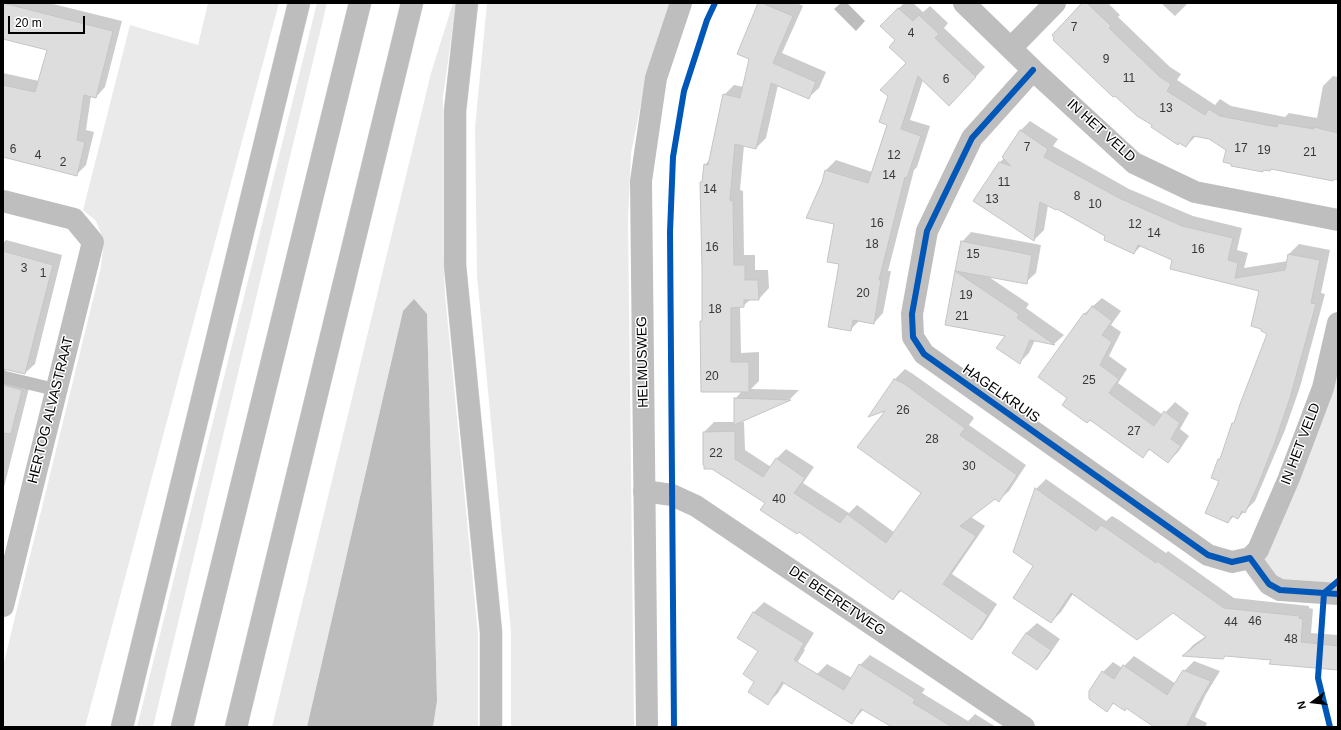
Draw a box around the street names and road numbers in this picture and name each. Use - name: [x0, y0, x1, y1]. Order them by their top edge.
- street label: IN HET VELD: [1063, 96, 1139, 166]
- street label: HELMUSWEG: [634, 316, 652, 408]
- street label: HERTOG ALVASTRAAT: [25, 335, 77, 485]
- street label: HAGELKRUIS: [959, 361, 1043, 427]
- street label: IN HET VELD: [1278, 401, 1324, 487]
- street label: DE BEERETWEG: [786, 562, 888, 640]

